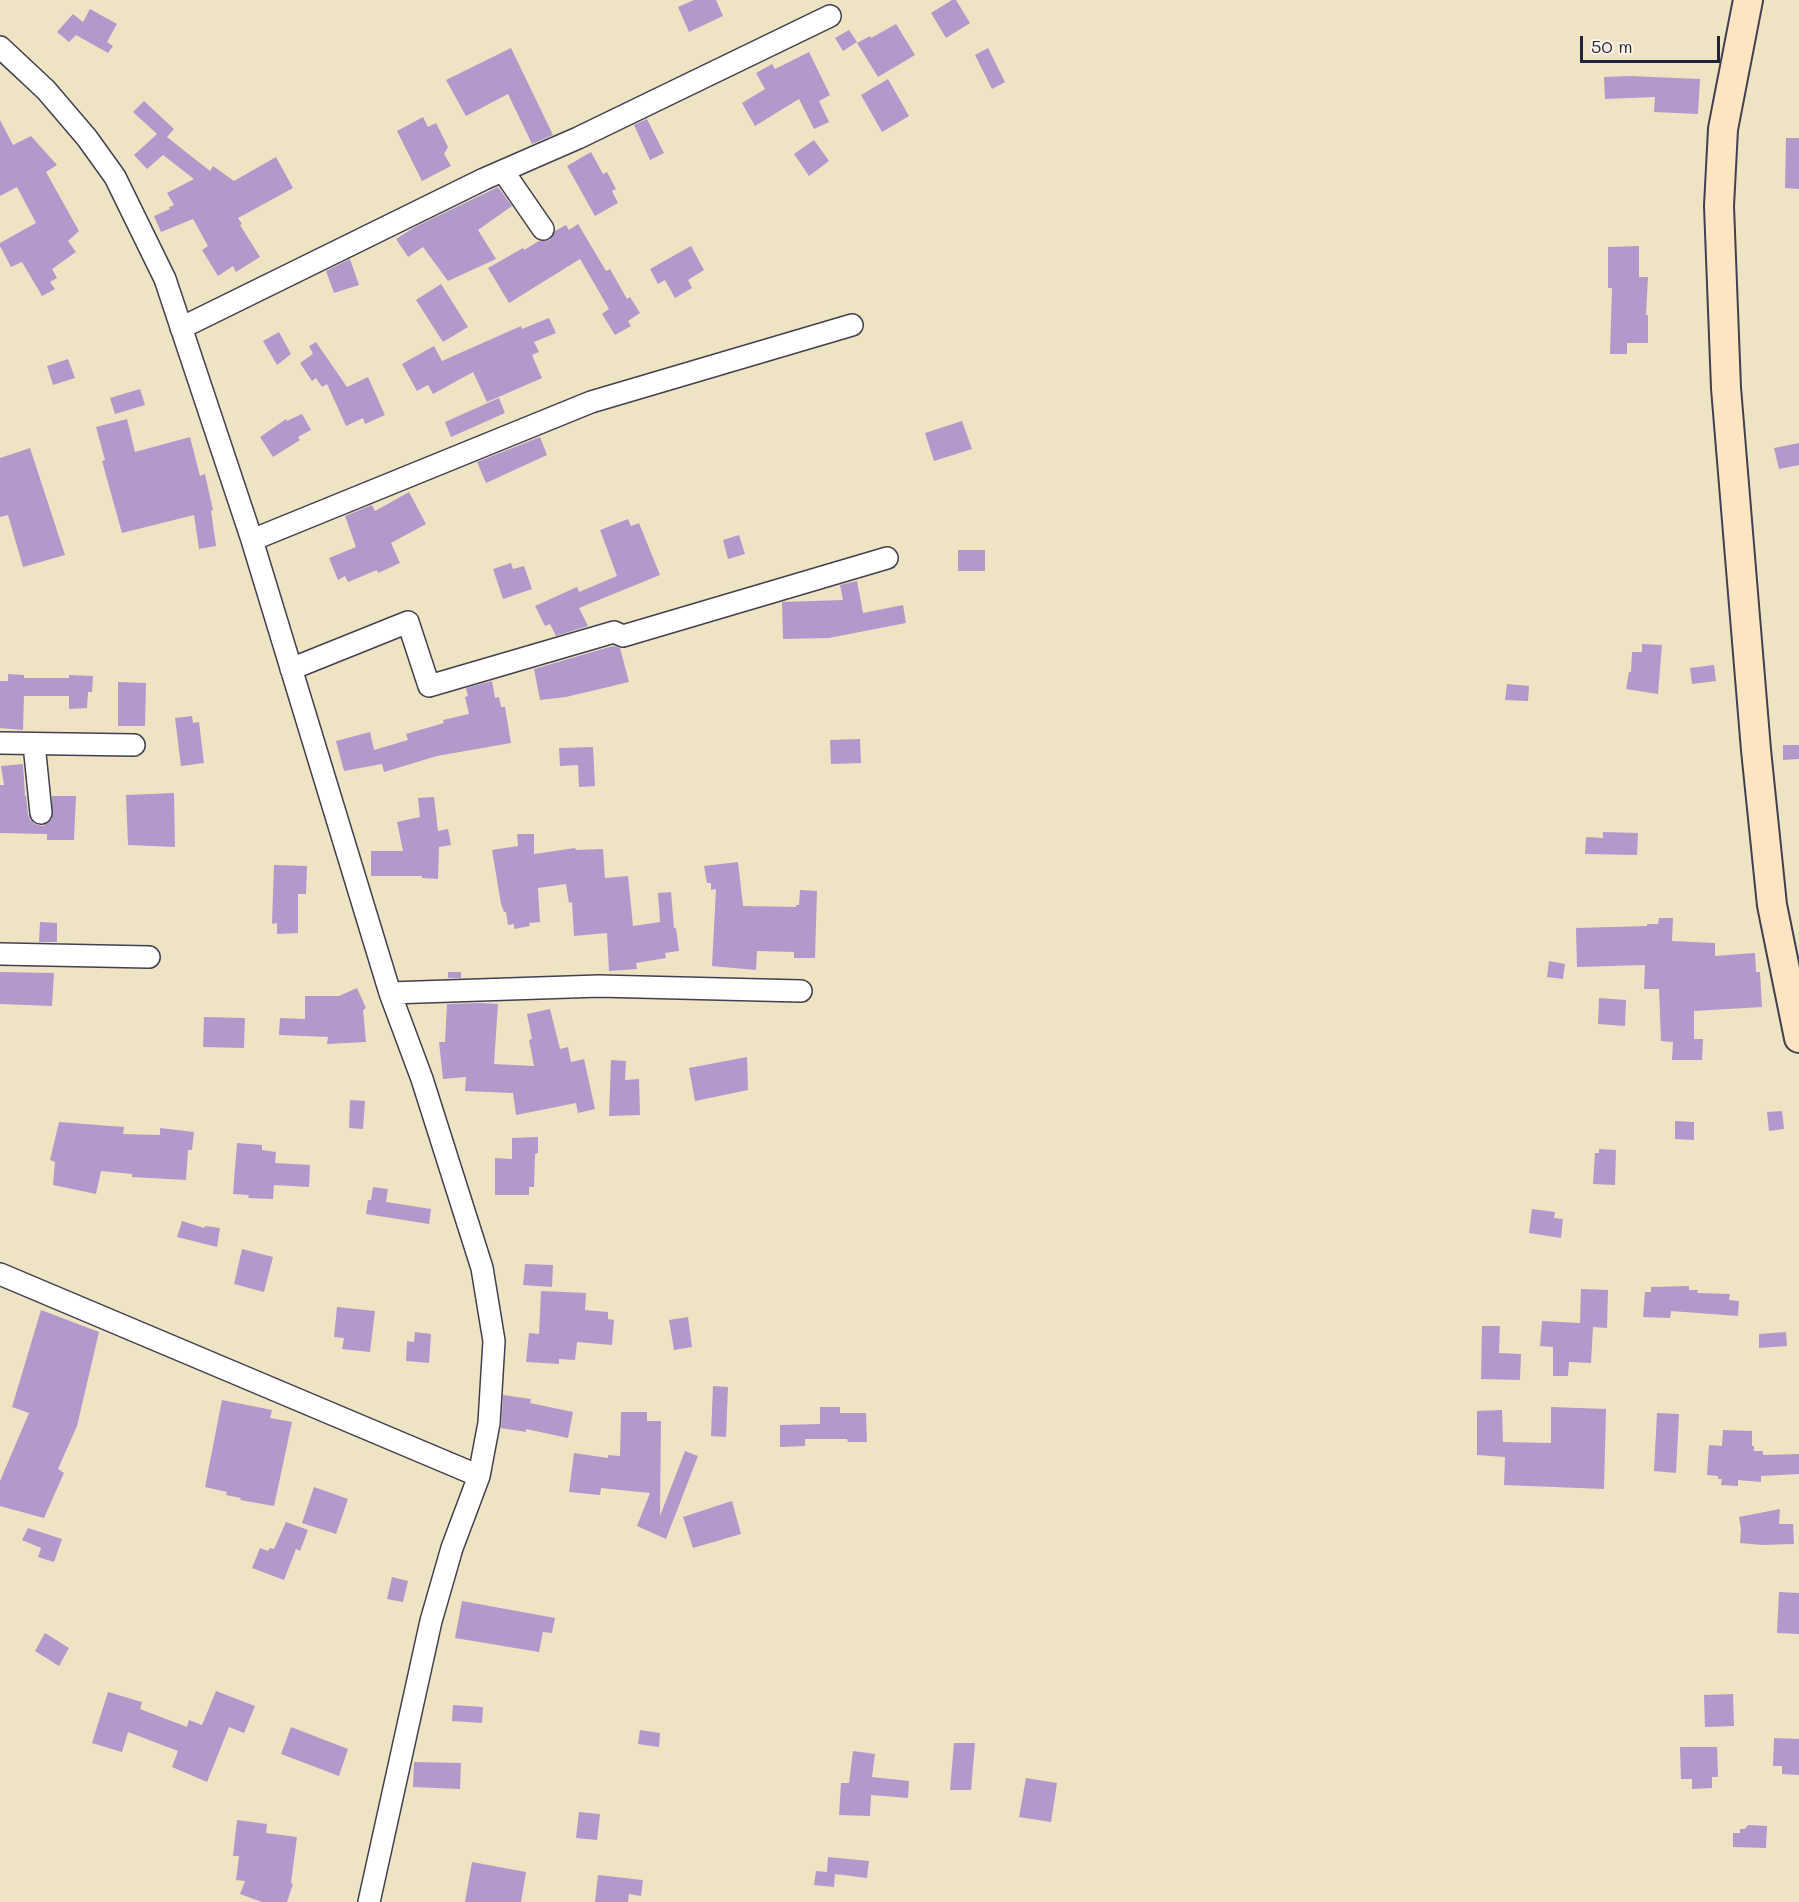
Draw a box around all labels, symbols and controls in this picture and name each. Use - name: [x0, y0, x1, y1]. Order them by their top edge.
- scale bar: [1583, 24, 1722, 62]
- text: 50 m: [1591, 34, 1633, 58]

